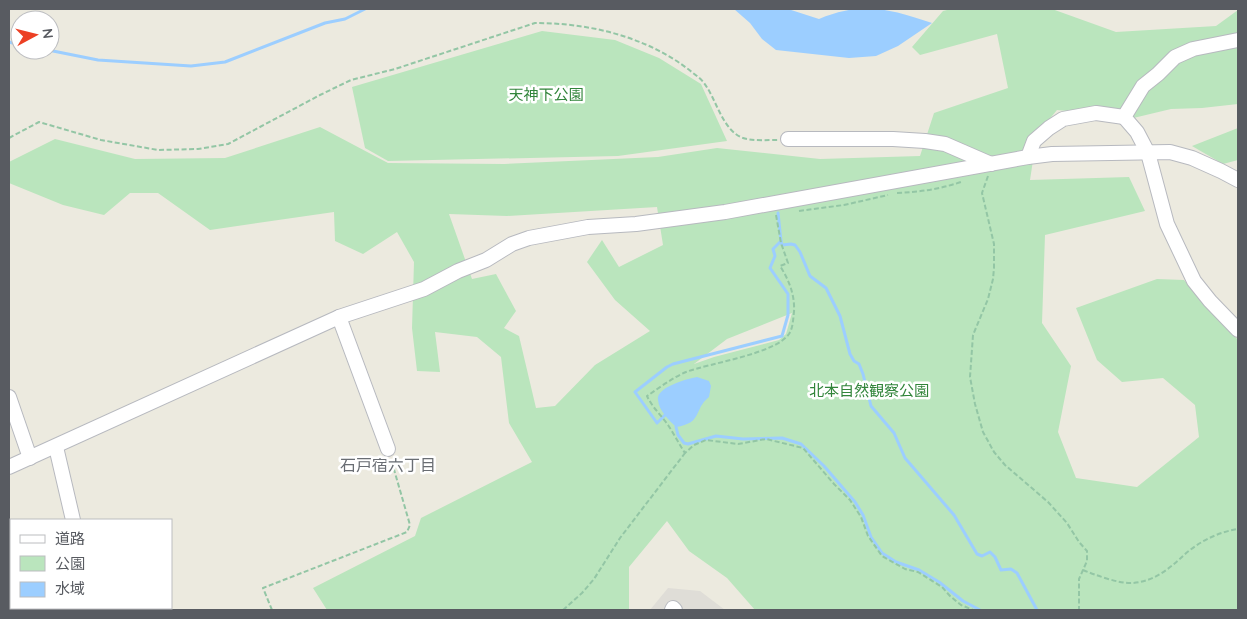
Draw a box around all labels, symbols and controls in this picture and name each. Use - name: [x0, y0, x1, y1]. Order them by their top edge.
- north arrow: [10, 10, 60, 60]
- text: N: [38, 27, 57, 40]
- park label: 天神下公園: [508, 85, 584, 104]
- park label: 北本自然観察公園: [809, 381, 929, 400]
- district label: 石戸宿六丁目: [340, 455, 436, 475]
- legend: [10, 519, 172, 609]
- text: 道路: [55, 529, 85, 548]
- text: 公園: [55, 554, 85, 573]
- text: 水域: [55, 579, 85, 598]

